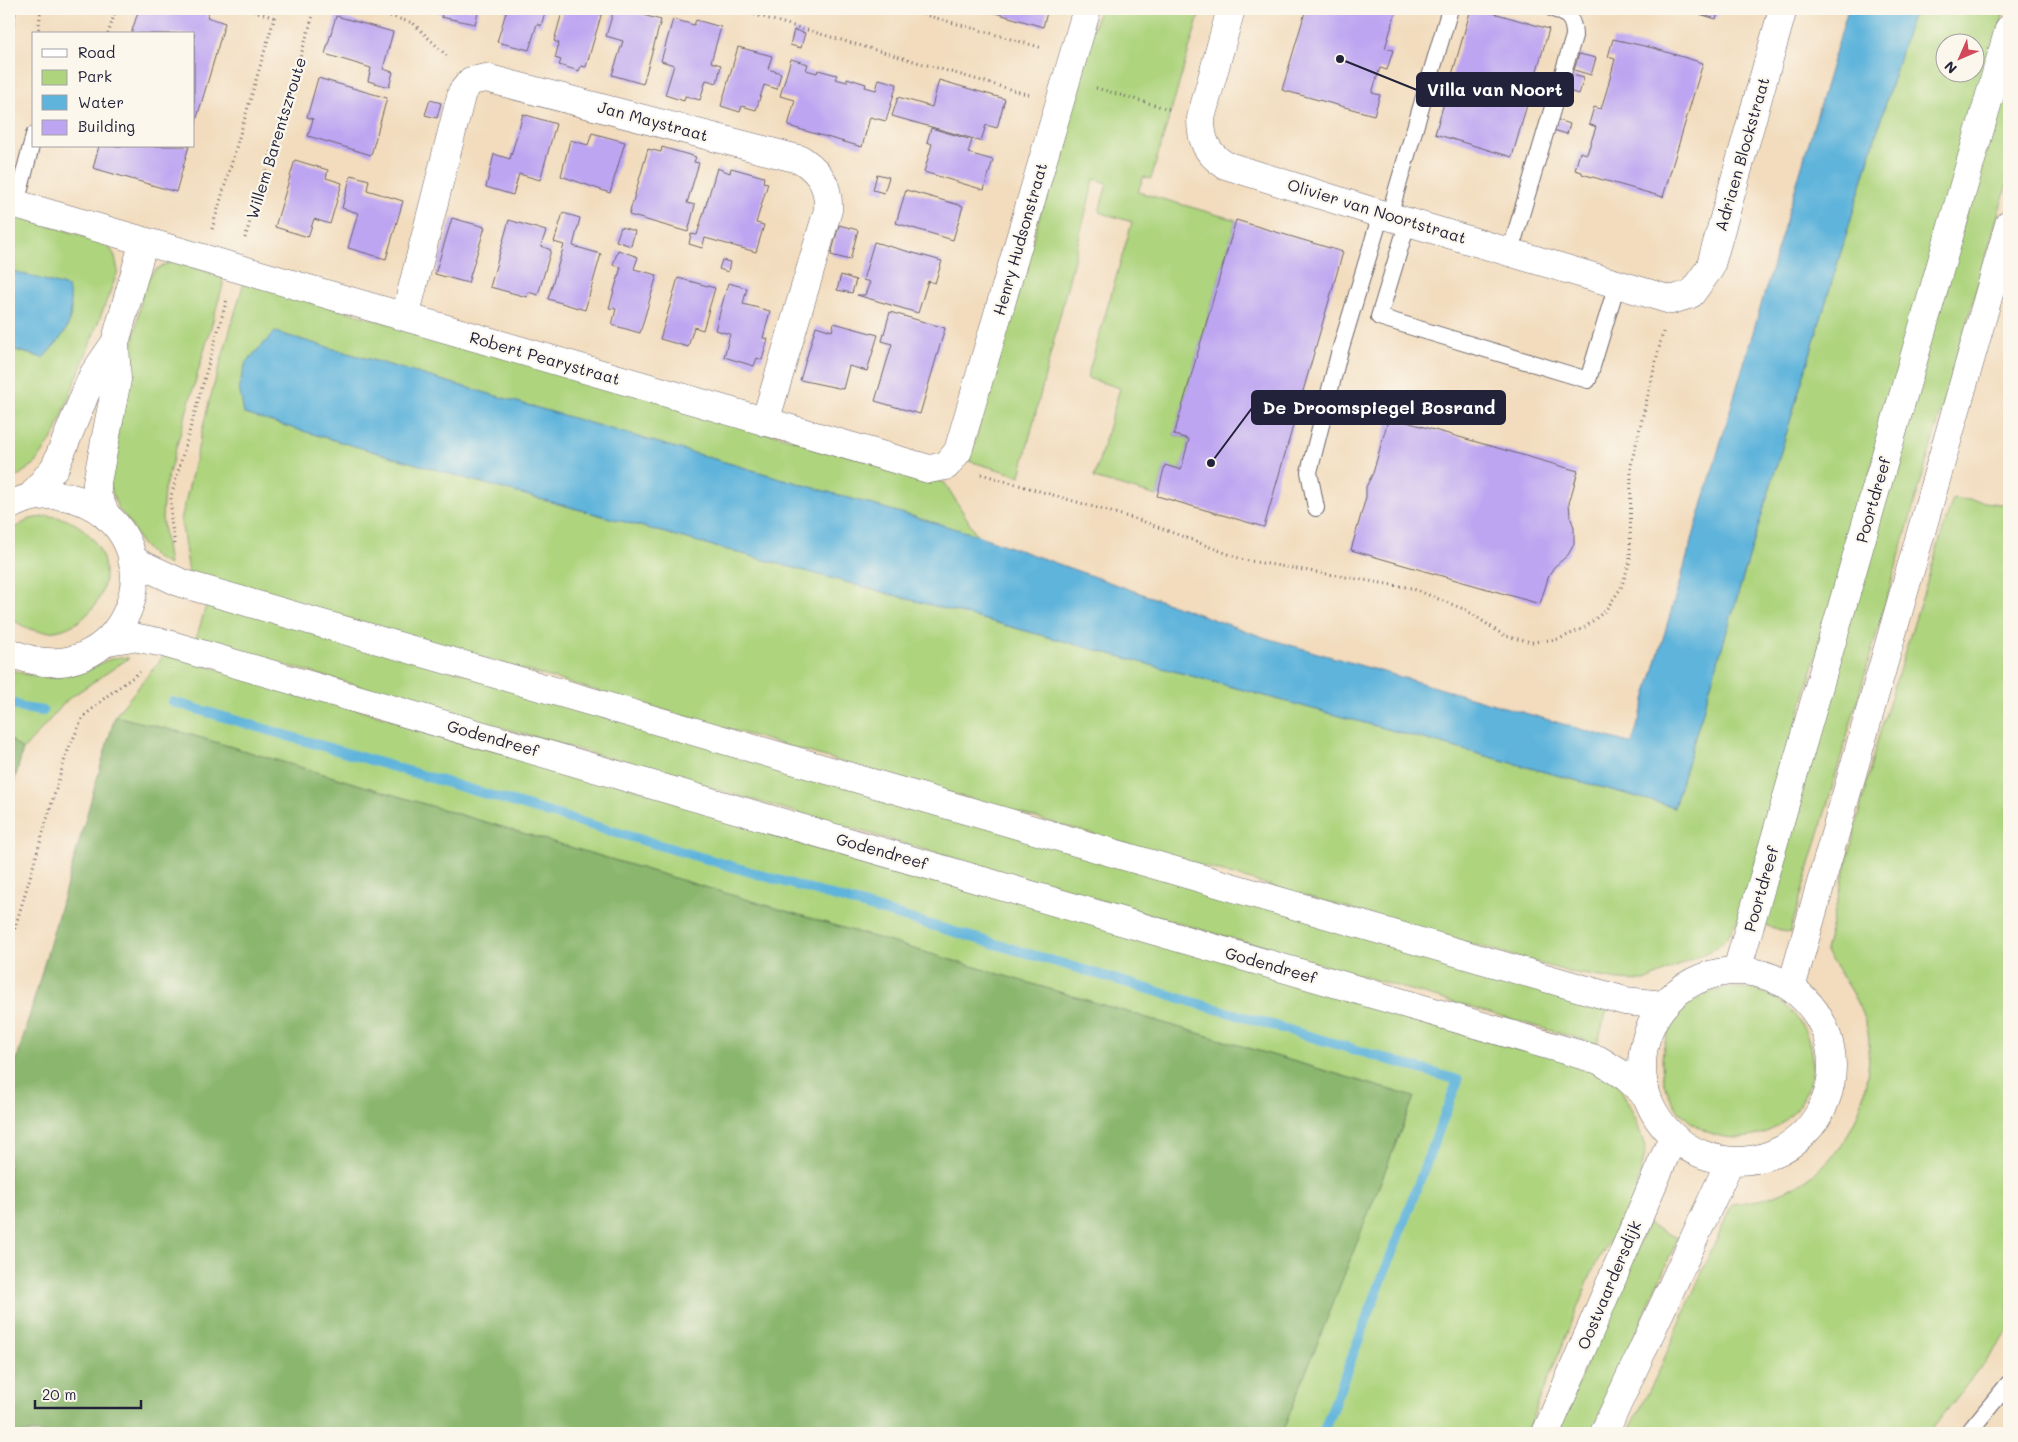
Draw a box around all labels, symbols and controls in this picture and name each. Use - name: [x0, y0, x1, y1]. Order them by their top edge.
- legend: [32, 32, 195, 148]
- north arrow: [1936, 32, 1986, 82]
- text: Road: [78, 42, 115, 62]
- street label: Willem Barentszroute: [241, 54, 310, 221]
- text: N: [1940, 57, 1961, 78]
- text: Park: [78, 66, 112, 86]
- callout: Villa van Noort: [1417, 73, 1573, 106]
- street label: Adriaen Blockstraat: [1709, 74, 1774, 233]
- text: Villa van Noort: [1427, 77, 1563, 101]
- text: Water: [78, 92, 124, 112]
- street label: Jan Maystraat: [596, 96, 711, 145]
- text: Building: [78, 116, 135, 136]
- street label: Henry Hudsonstraat: [988, 160, 1051, 318]
- street label: Olivier van Noortstraat: [1285, 173, 1469, 248]
- street label: Robert Pearystraat: [467, 326, 623, 389]
- callout: De Droomspiegel Bosrand: [1252, 391, 1505, 424]
- text: De Droomspiegel Bosrand: [1263, 395, 1495, 419]
- street label: Poortdreef: [1850, 454, 1895, 545]
- street label: Godendreef: [445, 714, 542, 761]
- street label: Godendreef: [834, 827, 931, 874]
- street label: Poortdreef: [1738, 843, 1783, 934]
- street label: Godendreef: [1223, 941, 1320, 988]
- street label: Oostvaardersdijk: [1572, 1217, 1645, 1353]
- scale bar: [35, 1377, 141, 1409]
- text: 20 m: [42, 1384, 76, 1404]

